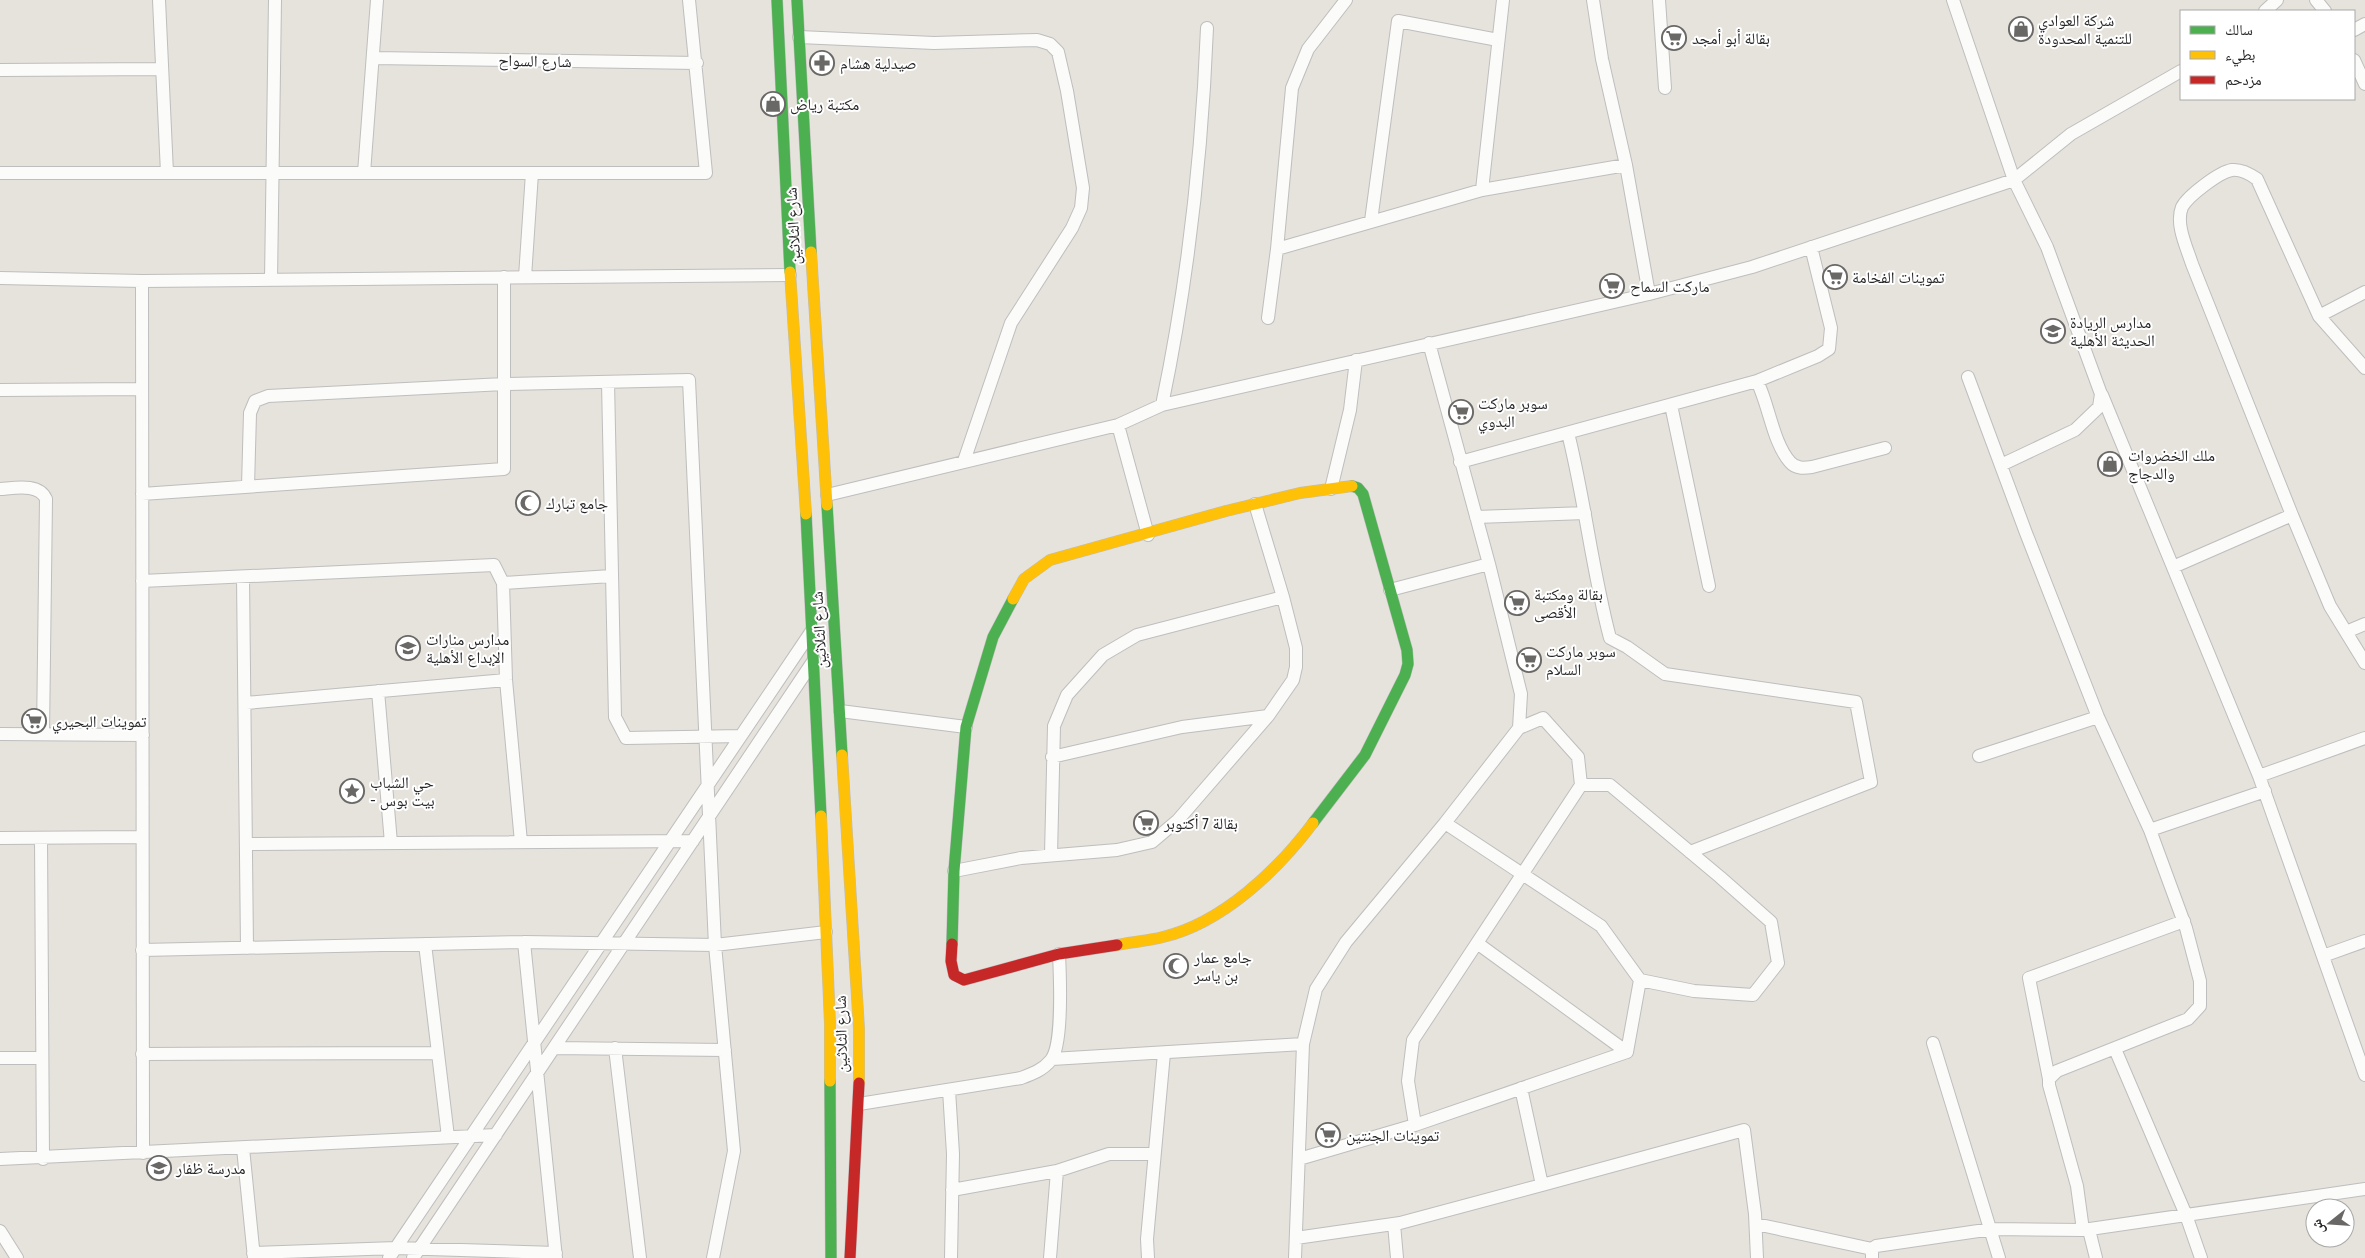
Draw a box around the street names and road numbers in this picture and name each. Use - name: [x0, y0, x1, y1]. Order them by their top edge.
- street label: شارع السواح: [498, 51, 572, 72]
- street label: شارع الثلاثين: [781, 187, 806, 265]
- street label: شارع الثلاثين: [807, 591, 832, 669]
- street label: شارع الثلاثين: [831, 995, 852, 1073]

